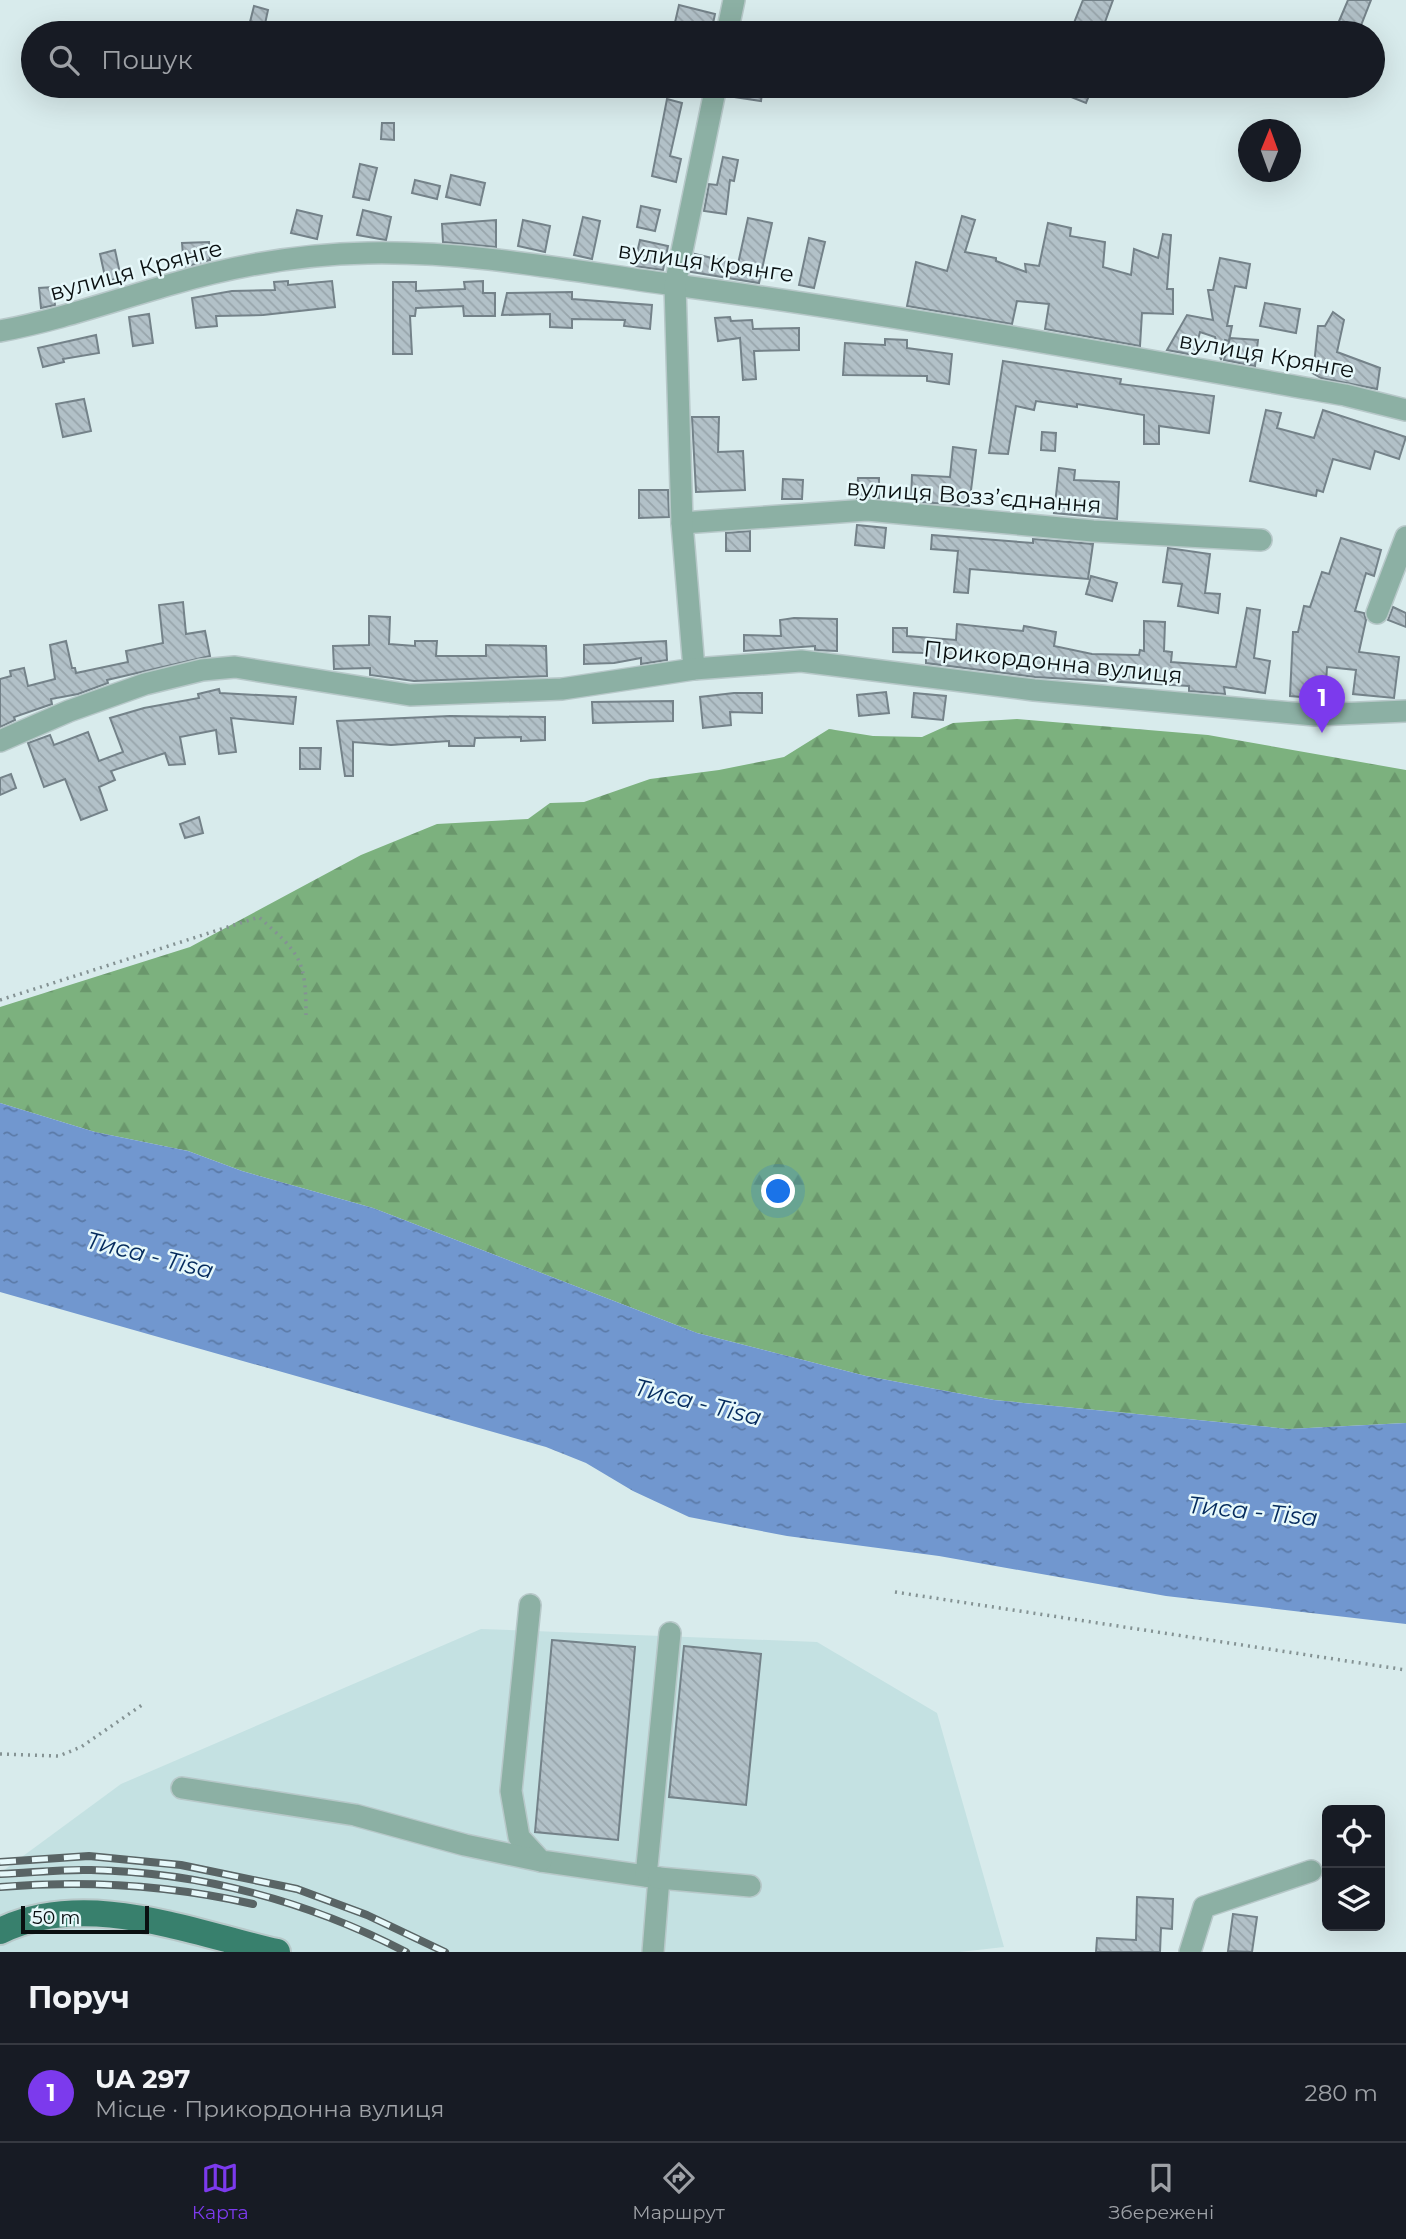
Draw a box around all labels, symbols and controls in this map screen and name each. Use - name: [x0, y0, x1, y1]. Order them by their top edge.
- search box: [21, 21, 1385, 98]
- icon: search: [45, 41, 83, 79]
- text: Пошук: [101, 44, 193, 76]
- north arrow: [1238, 119, 1301, 182]
- street label: вулиця Крянге: [47, 233, 225, 307]
- street label: вулиця Крянге: [616, 236, 796, 288]
- street label: вулиця Крянге: [1177, 326, 1357, 384]
- street label: вулиця Воззʼєднання: [846, 473, 1102, 519]
- street label: Прикордонна вулиця: [922, 634, 1184, 690]
- pin: 1: [1299, 675, 1345, 733]
- your location: [761, 1174, 795, 1208]
- water label: Тиса - Tisa: [83, 1225, 217, 1285]
- water label: Тиса - Tisa: [631, 1372, 765, 1432]
- water label: Тиса - Tisa: [1187, 1490, 1319, 1532]
- map controls: [1322, 1805, 1385, 1931]
- button: locate: [1322, 1805, 1385, 1868]
- button: layers: [1322, 1868, 1385, 1931]
- scale bar: [21, 1903, 149, 1935]
- text: 50 m: [32, 1906, 80, 1929]
- text: Поруч: [28, 1979, 130, 2016]
- text: UA 297: [95, 2063, 190, 2095]
- text: 1: [46, 2079, 56, 2107]
- text: 280 m: [1305, 2079, 1378, 2107]
- text: Місце · Прикордонна вулиця: [95, 2095, 444, 2123]
- tab: Карта: [192, 2159, 249, 2224]
- tab: Маршрут: [632, 2159, 725, 2224]
- tab: Збережені: [1108, 2159, 1214, 2224]

